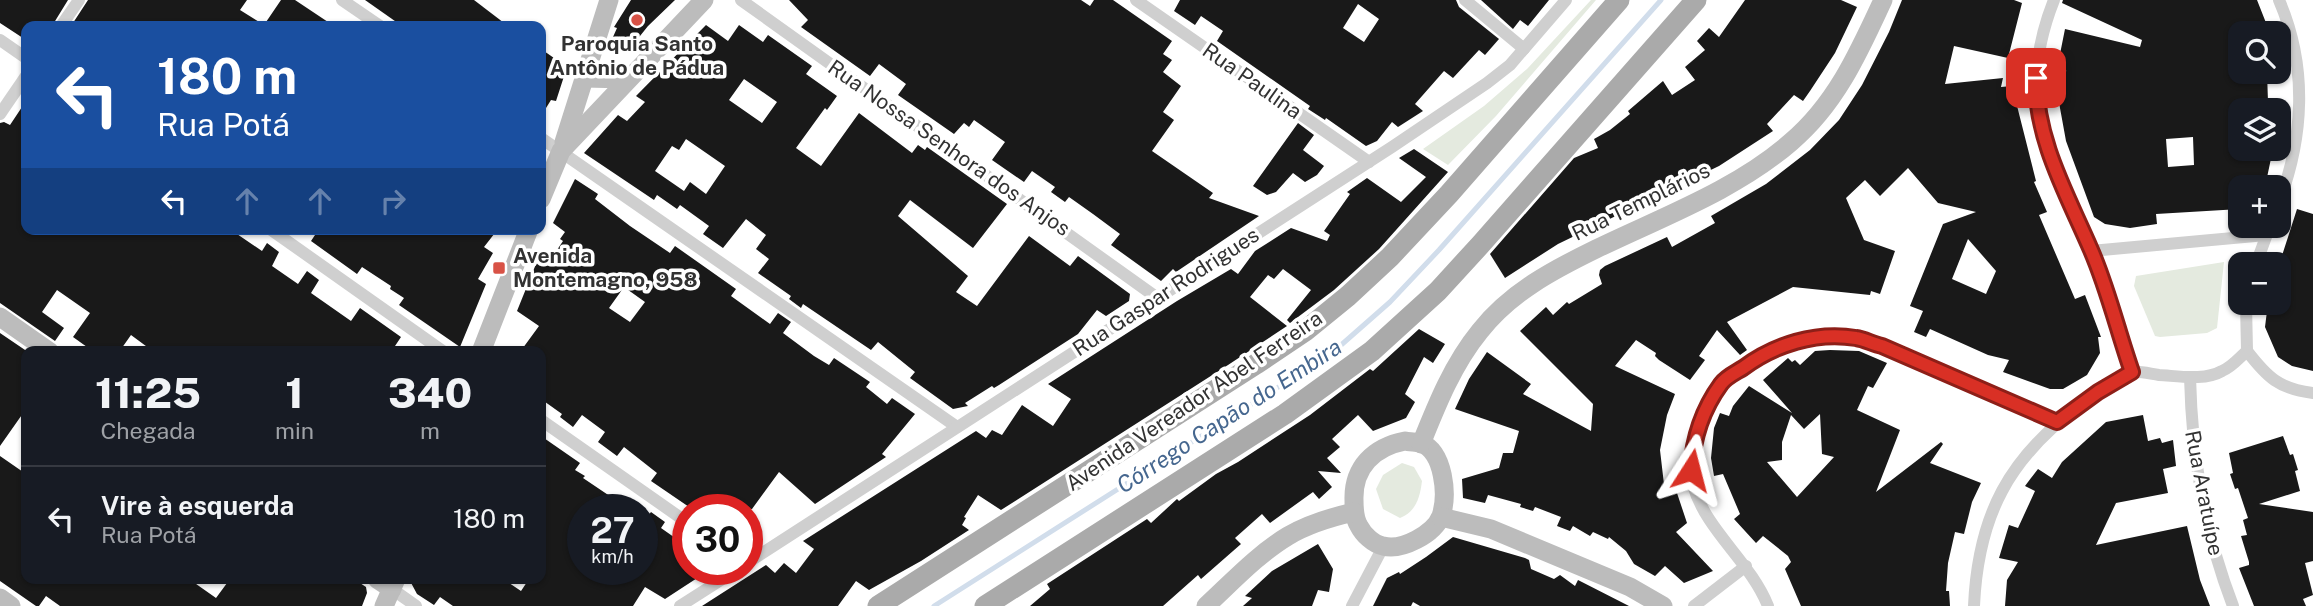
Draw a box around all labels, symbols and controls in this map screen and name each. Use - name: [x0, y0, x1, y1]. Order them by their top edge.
- marker: Paroquia Santo Antônio de Pádua: [629, 12, 645, 28]
- map controls: [2228, 21, 2291, 315]
- button: search: [2228, 21, 2291, 84]
- place label: Paroquia Santo Antônio de Pádua: [550, 31, 724, 80]
- street label: Rua Paulina: [1198, 37, 1307, 124]
- text: 180 m: [157, 47, 297, 105]
- pin: [2006, 48, 2066, 108]
- icon: left: [42, 49, 133, 140]
- street label: Rua Nossa Senhora dos Anjos: [823, 54, 1075, 241]
- icon: arrive: [2017, 59, 2055, 97]
- button: layers: [2228, 98, 2291, 161]
- text: Rua Potá: [157, 106, 290, 143]
- street label: Rua Templários: [1568, 157, 1714, 246]
- button: +: [2228, 175, 2291, 238]
- icon: left: [155, 182, 193, 220]
- icon: ahead: [228, 182, 266, 220]
- icon: ahead: [301, 182, 339, 220]
- icon: right: [374, 182, 412, 220]
- street label: Rua Gaspar Rodrigues: [1068, 222, 1264, 361]
- place label: Avenida Montemagno, 958: [513, 243, 698, 292]
- button: −: [2228, 252, 2291, 315]
- marker: Avenida Montemagno, 958: [491, 260, 507, 276]
- street label: Avenida Vereador Abel Ferreira: [1061, 305, 1327, 496]
- water label: Córrego Capão do Embira: [1111, 333, 1346, 498]
- text: 11:25: [95, 368, 201, 417]
- text: 1: [285, 368, 304, 417]
- text: 340: [388, 368, 472, 417]
- text: Chegada: [100, 417, 196, 444]
- text: min: [275, 417, 314, 444]
- text: m: [420, 417, 440, 444]
- street label: Rua Aratuípe: [2180, 428, 2229, 558]
- position arrow: [1654, 433, 1728, 507]
- text: Vire à esquerda: [101, 490, 294, 521]
- speed limit sign: 30: [672, 494, 763, 585]
- icon: left: [42, 500, 80, 538]
- text: 180 m: [453, 503, 525, 534]
- text: 27: [590, 510, 635, 551]
- text: Rua Potá: [101, 521, 197, 548]
- text: km/h: [591, 546, 634, 567]

